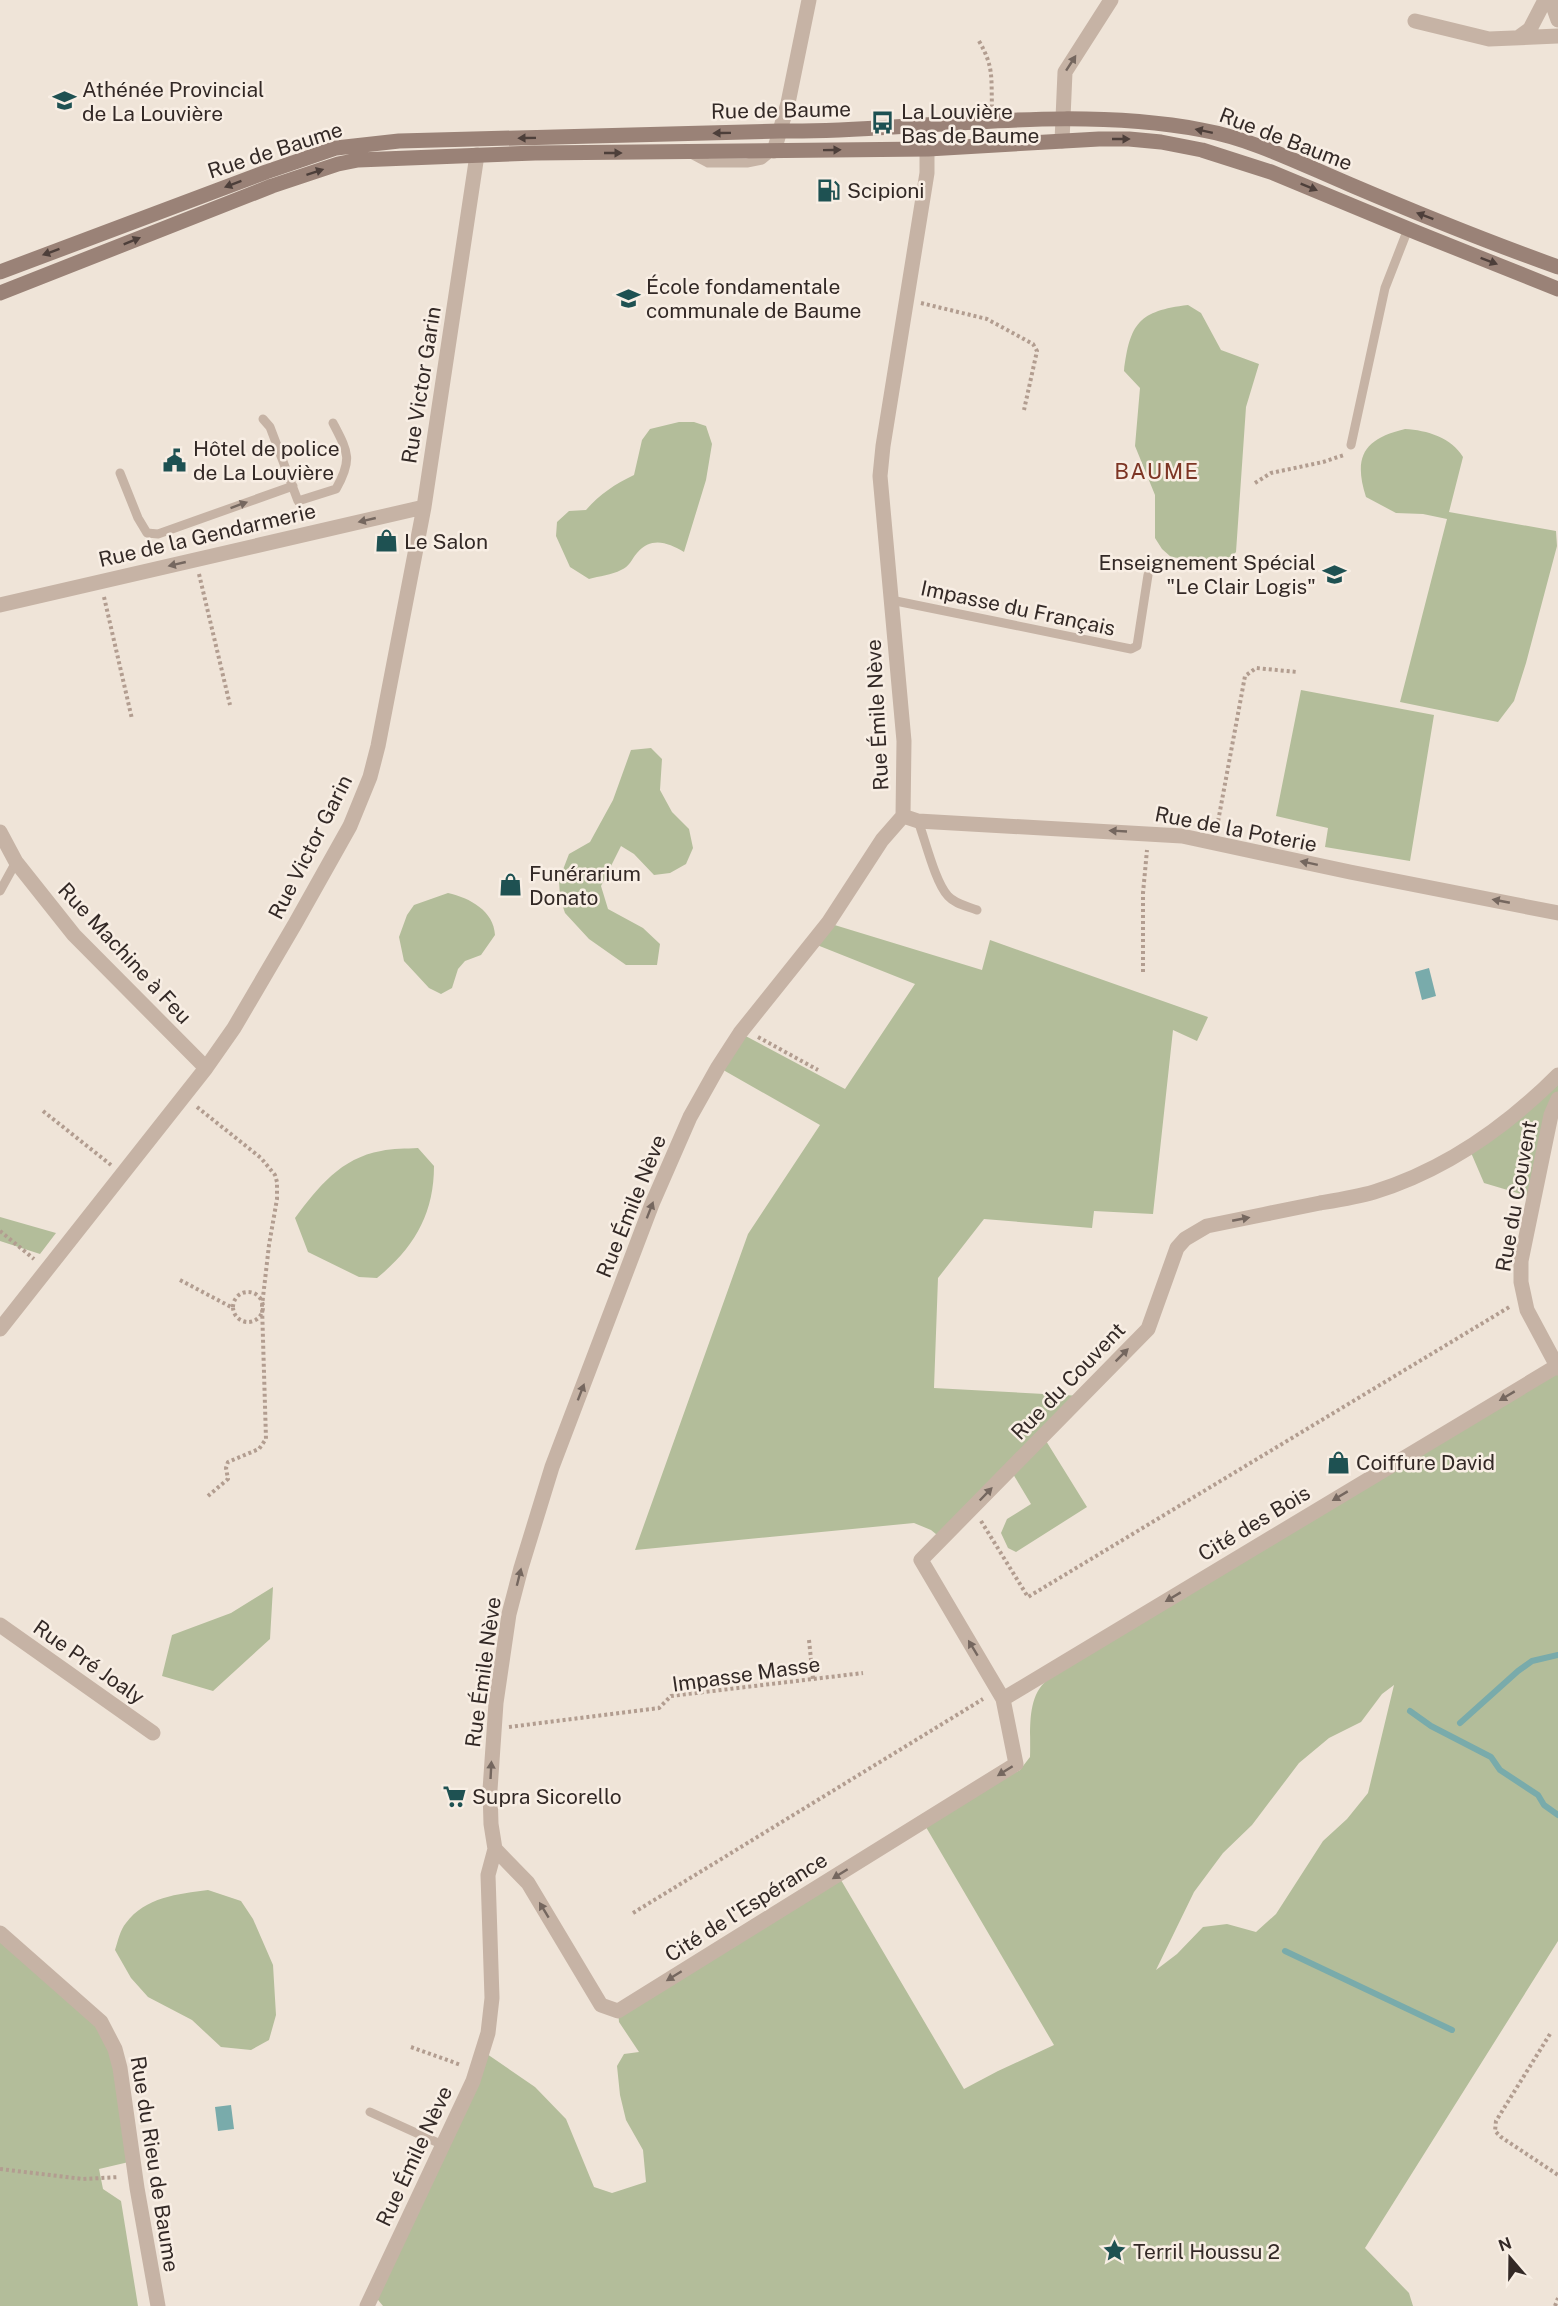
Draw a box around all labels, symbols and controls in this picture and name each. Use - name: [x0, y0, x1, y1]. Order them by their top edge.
- one-way arrow: [1066, 55, 1077, 71]
- place label: Athénée Provincial de La Louvière: [82, 77, 264, 126]
- school or university icon: Athénée Provincial de La Louvière: [51, 88, 77, 114]
- street label: Rue de Baume: [711, 96, 851, 124]
- place label: La Louvière Bas de Baume: [901, 99, 1039, 148]
- street label: Rue de Baume: [1216, 102, 1356, 176]
- bus stop icon: La Louvière Bas de Baume: [870, 110, 896, 136]
- street label: Rue de Baume: [204, 116, 346, 184]
- one-way arrow: [1195, 125, 1214, 135]
- one-way arrow: [712, 128, 731, 137]
- one-way arrow: [517, 133, 536, 143]
- one-way arrow: [1111, 134, 1130, 144]
- one-way arrow: [823, 145, 842, 155]
- one-way arrow: [604, 148, 623, 158]
- one-way arrow: [306, 166, 324, 176]
- fuel station icon: Scipioni: [816, 177, 842, 203]
- place label: Scipioni: [847, 178, 925, 203]
- one-way arrow: [224, 180, 242, 190]
- one-way arrow: [1300, 182, 1318, 192]
- one-way arrow: [1416, 211, 1434, 220]
- one-way arrow: [124, 236, 142, 246]
- one-way arrow: [41, 248, 59, 258]
- one-way arrow: [1480, 257, 1498, 266]
- place label: École fondamentale communale de Baume: [646, 274, 861, 323]
- school or university icon: École fondamentale communale de Baume: [615, 285, 641, 311]
- street label: Rue Victor Garin: [396, 305, 446, 465]
- place label: Hôtel de police de La Louvière: [193, 436, 340, 485]
- public building icon: Hôtel de police de La Louvière: [162, 447, 188, 473]
- district label: BAUME: [1114, 458, 1200, 484]
- street label: Rue de la Gendarmerie: [96, 498, 318, 572]
- one-way arrow: [230, 500, 248, 510]
- one-way arrow: [358, 515, 376, 525]
- shop icon: Le Salon: [373, 528, 399, 554]
- place label: Le Salon: [404, 529, 488, 554]
- place label: Enseignement Spécial "Le Clair Logis": [1099, 550, 1316, 599]
- one-way arrow: [167, 560, 186, 569]
- school or university icon: Enseignement Spécial "Le Clair Logis": [1321, 561, 1347, 587]
- street label: Impasse du Français: [918, 575, 1118, 641]
- street label: Rue Émile Nève: [861, 639, 893, 791]
- street label: Rue Victor Garin: [263, 771, 357, 923]
- street label: Rue de la Poterie: [1153, 801, 1319, 857]
- one-way arrow: [1108, 826, 1127, 836]
- one-way arrow: [1300, 858, 1319, 868]
- place label: Funérarium Donato: [529, 861, 641, 910]
- shop icon: Funérarium Donato: [498, 872, 524, 898]
- street label: Rue Machine à Feu: [53, 877, 197, 1029]
- one-way arrow: [1491, 896, 1510, 906]
- street label: Rue du Couvent: [1490, 1118, 1542, 1274]
- street label: Rue Émile Nève: [591, 1131, 671, 1281]
- one-way arrow: [646, 1201, 655, 1219]
- one-way arrow: [1232, 1214, 1251, 1223]
- street label: Rue du Couvent: [1006, 1317, 1130, 1445]
- one-way arrow: [1115, 1348, 1129, 1362]
- one-way arrow: [576, 1383, 586, 1401]
- one-way arrow: [1499, 1390, 1515, 1401]
- shop icon: Coiffure David: [1325, 1449, 1351, 1475]
- place label: Coiffure David: [1356, 1450, 1495, 1475]
- street label: Cité des Bois: [1194, 1480, 1314, 1566]
- one-way arrow: [979, 1487, 993, 1502]
- one-way arrow: [1332, 1491, 1348, 1502]
- one-way arrow: [514, 1568, 524, 1586]
- one-way arrow: [1165, 1591, 1181, 1602]
- street label: Rue Émile Nève: [460, 1595, 506, 1749]
- street label: Rue Pré Joaly: [29, 1614, 149, 1710]
- one-way arrow: [968, 1640, 979, 1656]
- street label: Impasse Masse: [670, 1651, 822, 1697]
- one-way arrow: [487, 1760, 496, 1779]
- one-way arrow: [997, 1765, 1014, 1776]
- supermarket icon: Supra Sicorello: [441, 1783, 467, 1809]
- place label: Supra Sicorello: [472, 1784, 622, 1809]
- street label: Cité de l'Espérance: [660, 1847, 832, 1967]
- one-way arrow: [832, 1868, 848, 1879]
- one-way arrow: [538, 1902, 549, 1918]
- one-way arrow: [666, 1971, 682, 1982]
- street label: Rue du Rieu de Baume: [126, 2054, 184, 2274]
- street label: Rue Émile Nève: [371, 2082, 457, 2230]
- north arrow: [1480, 2228, 1540, 2288]
- text: N: [1496, 2233, 1514, 2255]
- place icon: Terril Houssu 2: [1102, 2238, 1128, 2264]
- place label: Terril Houssu 2: [1133, 2239, 1280, 2264]

